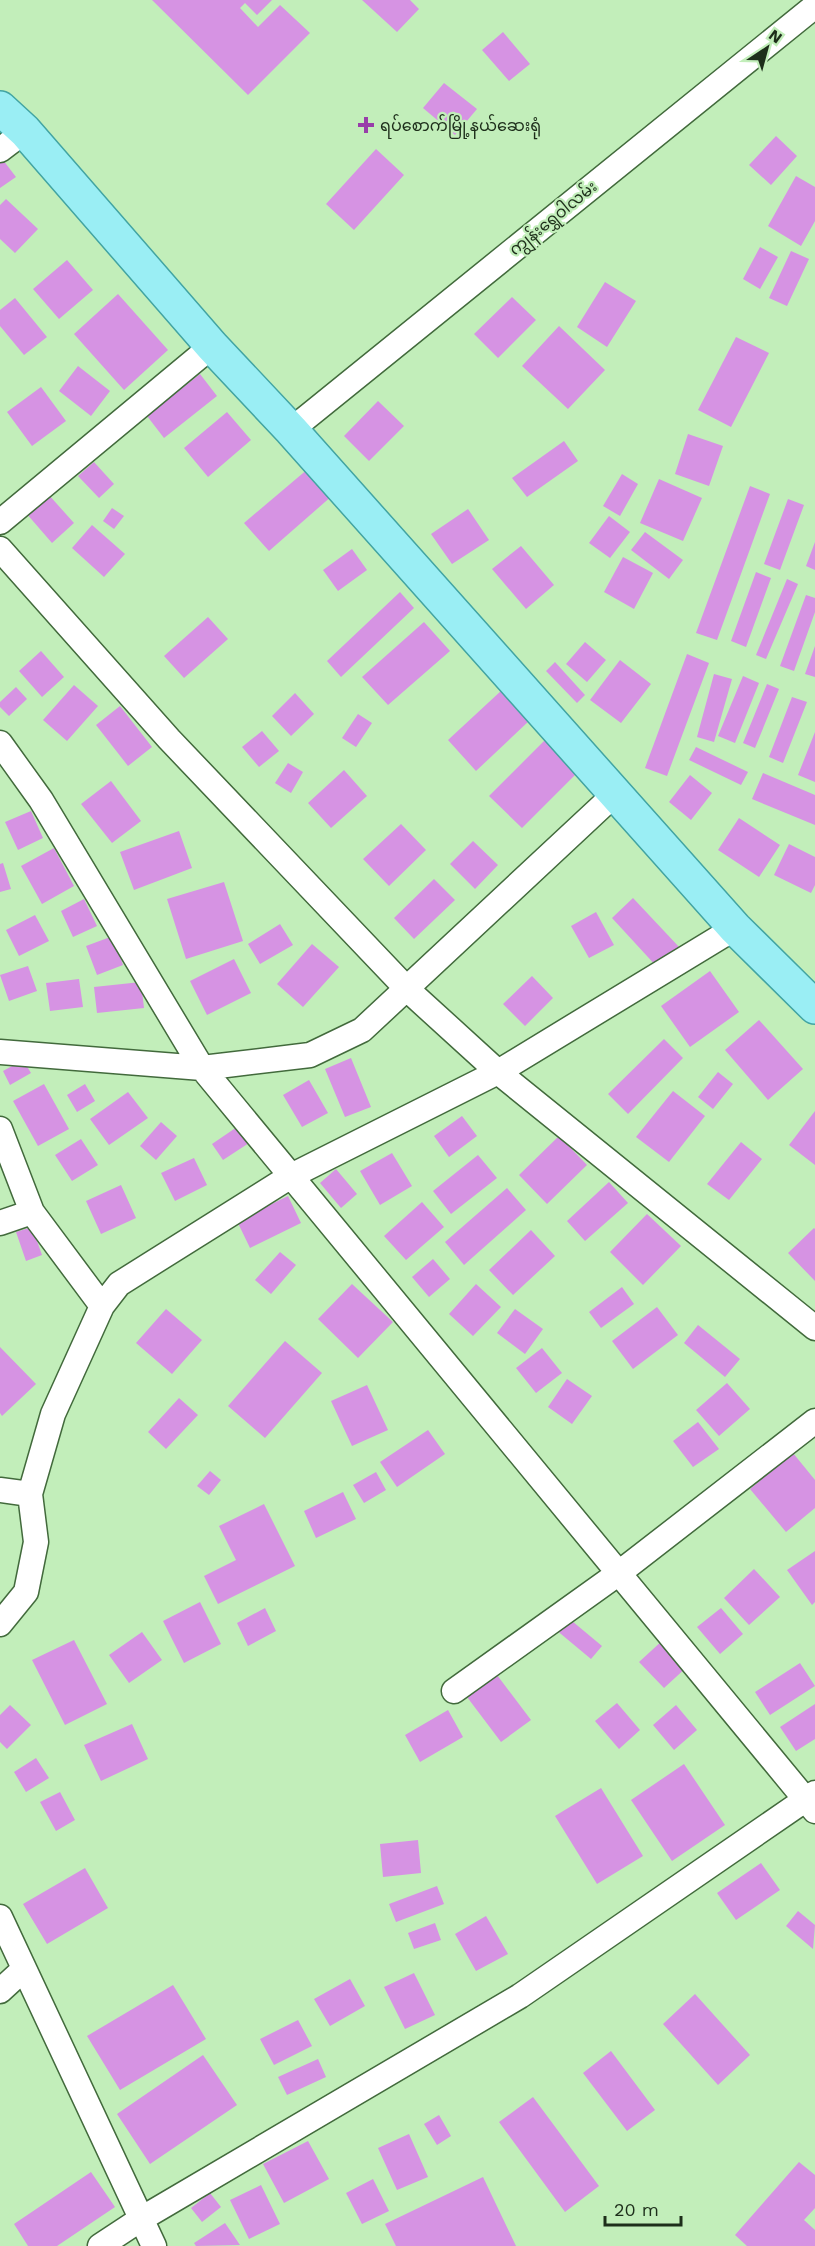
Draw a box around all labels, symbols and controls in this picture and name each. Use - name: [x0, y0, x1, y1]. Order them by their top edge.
- north arrow: [737, 18, 797, 78]
- text: N: [765, 25, 786, 47]
- place label: ရပ်စောက်မြို့နယ်ဆေးရုံ: [380, 114, 541, 140]
- marker: ရပ်စောက်မြို့နယ်ဆေးရုံ: [357, 116, 375, 134]
- street label: ကျွန်းရွှေဝါလမ်း: [504, 175, 604, 264]
- scale bar: [605, 2189, 682, 2227]
- text: 20 m: [614, 2199, 659, 2220]

